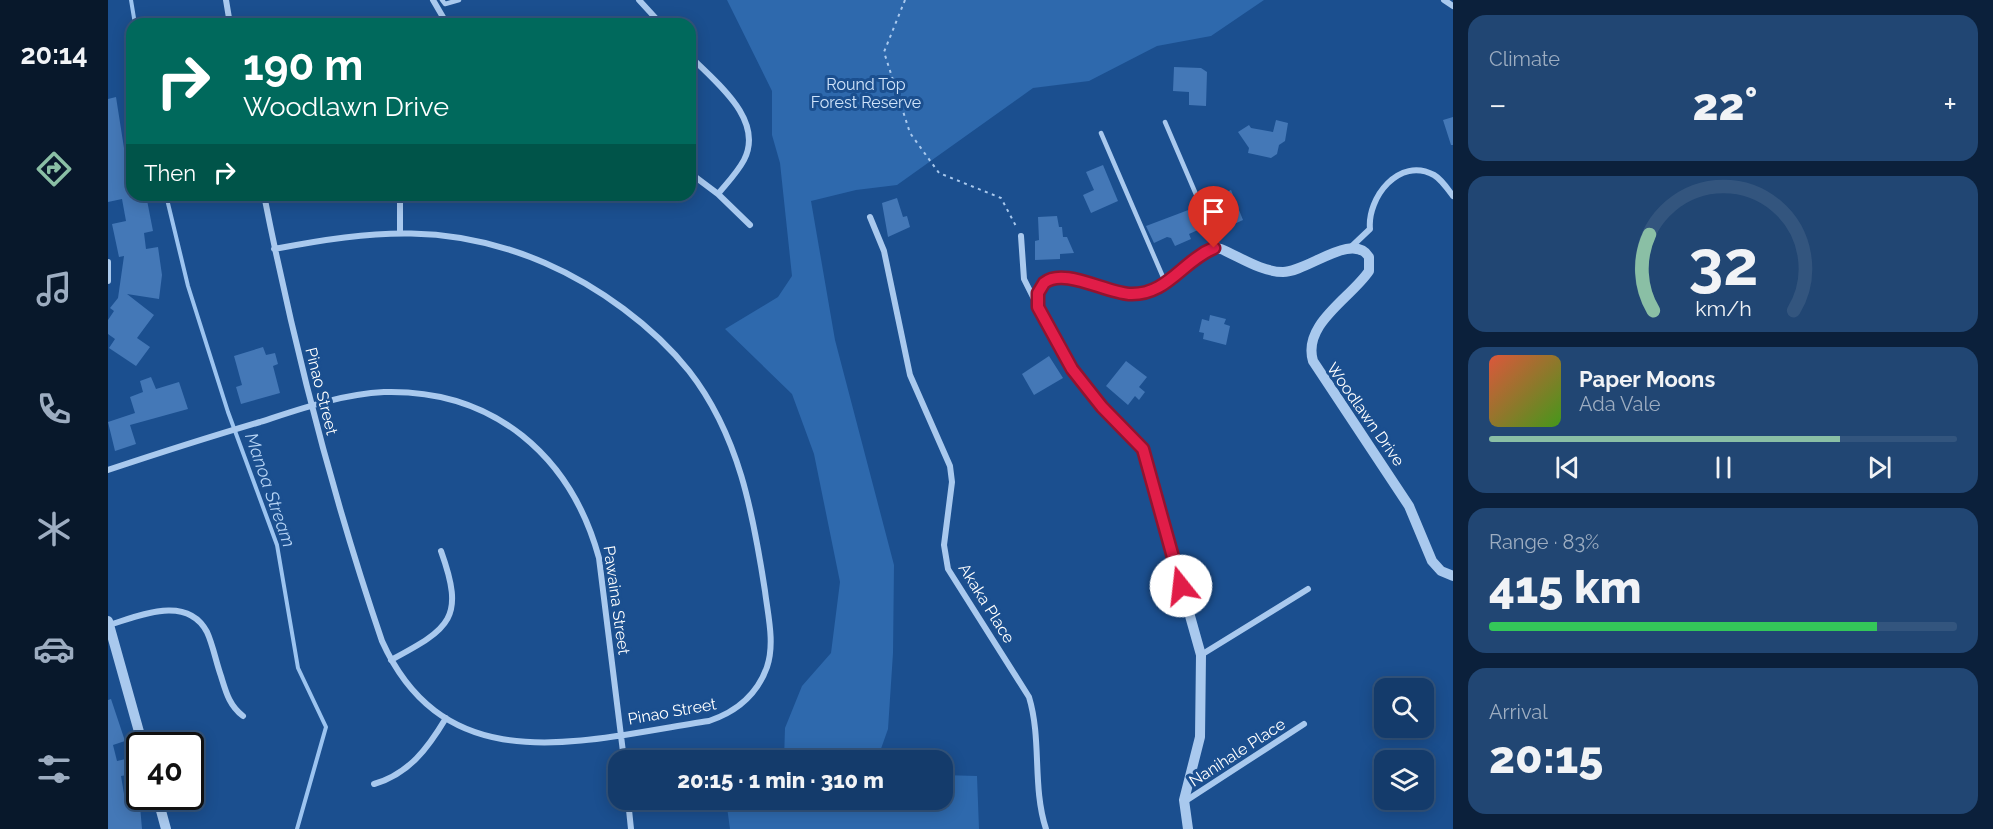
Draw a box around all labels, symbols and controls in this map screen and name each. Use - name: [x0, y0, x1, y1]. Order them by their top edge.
- text: 20:14: [20, 39, 88, 70]
- text: 190 m: [243, 41, 363, 90]
- icon: right: [144, 42, 222, 120]
- text: Climate: [1489, 47, 1560, 71]
- park label: Round Top Forest Reserve: [811, 75, 921, 112]
- text: 22°: [1692, 78, 1758, 131]
- text: −: [1489, 85, 1507, 124]
- text: +: [1943, 85, 1957, 124]
- text: Woodlawn Drive: [243, 91, 449, 122]
- icon: directions: [33, 148, 75, 190]
- icon: right: [208, 156, 241, 189]
- text: Then: [144, 160, 196, 186]
- pin: [1188, 186, 1239, 248]
- icon: arrive: [1197, 195, 1230, 228]
- text: 32: [1688, 226, 1758, 300]
- icon: music: [33, 268, 75, 310]
- text: km/h: [1695, 296, 1751, 321]
- street label: Pinao Street: [301, 345, 342, 437]
- street label: Woodlawn Drive: [1323, 359, 1408, 470]
- text: Paper Moons: [1579, 366, 1715, 392]
- icon: phone: [33, 388, 75, 430]
- text: Ada Vale: [1579, 392, 1661, 416]
- water label: Manoa Stream: [241, 430, 300, 550]
- icon: previous: [1551, 451, 1584, 484]
- icon: pause: [1707, 451, 1740, 484]
- icon: next: [1863, 451, 1896, 484]
- icon: climate: [33, 508, 75, 550]
- text: Range · 83%: [1489, 530, 1599, 554]
- street label: Pawaina Street: [599, 544, 634, 656]
- position arrow: [1149, 554, 1213, 618]
- street label: Akaka Place: [955, 560, 1019, 647]
- text: 415 km: [1489, 561, 1642, 614]
- icon: car: [33, 628, 75, 670]
- map controls: [1374, 678, 1434, 810]
- button: search: [1374, 678, 1434, 738]
- street label: Pinao Street: [626, 694, 718, 729]
- text: Arrival: [1489, 700, 1548, 724]
- street label: Nanihale Place: [1186, 714, 1289, 791]
- text: 20:15: [1489, 731, 1603, 784]
- speed limit sign: 40: [126, 732, 204, 810]
- icon: filters: [33, 748, 75, 790]
- button: layers: [1374, 750, 1434, 810]
- text: 20:15 · 1 min · 310 m: [677, 767, 884, 793]

